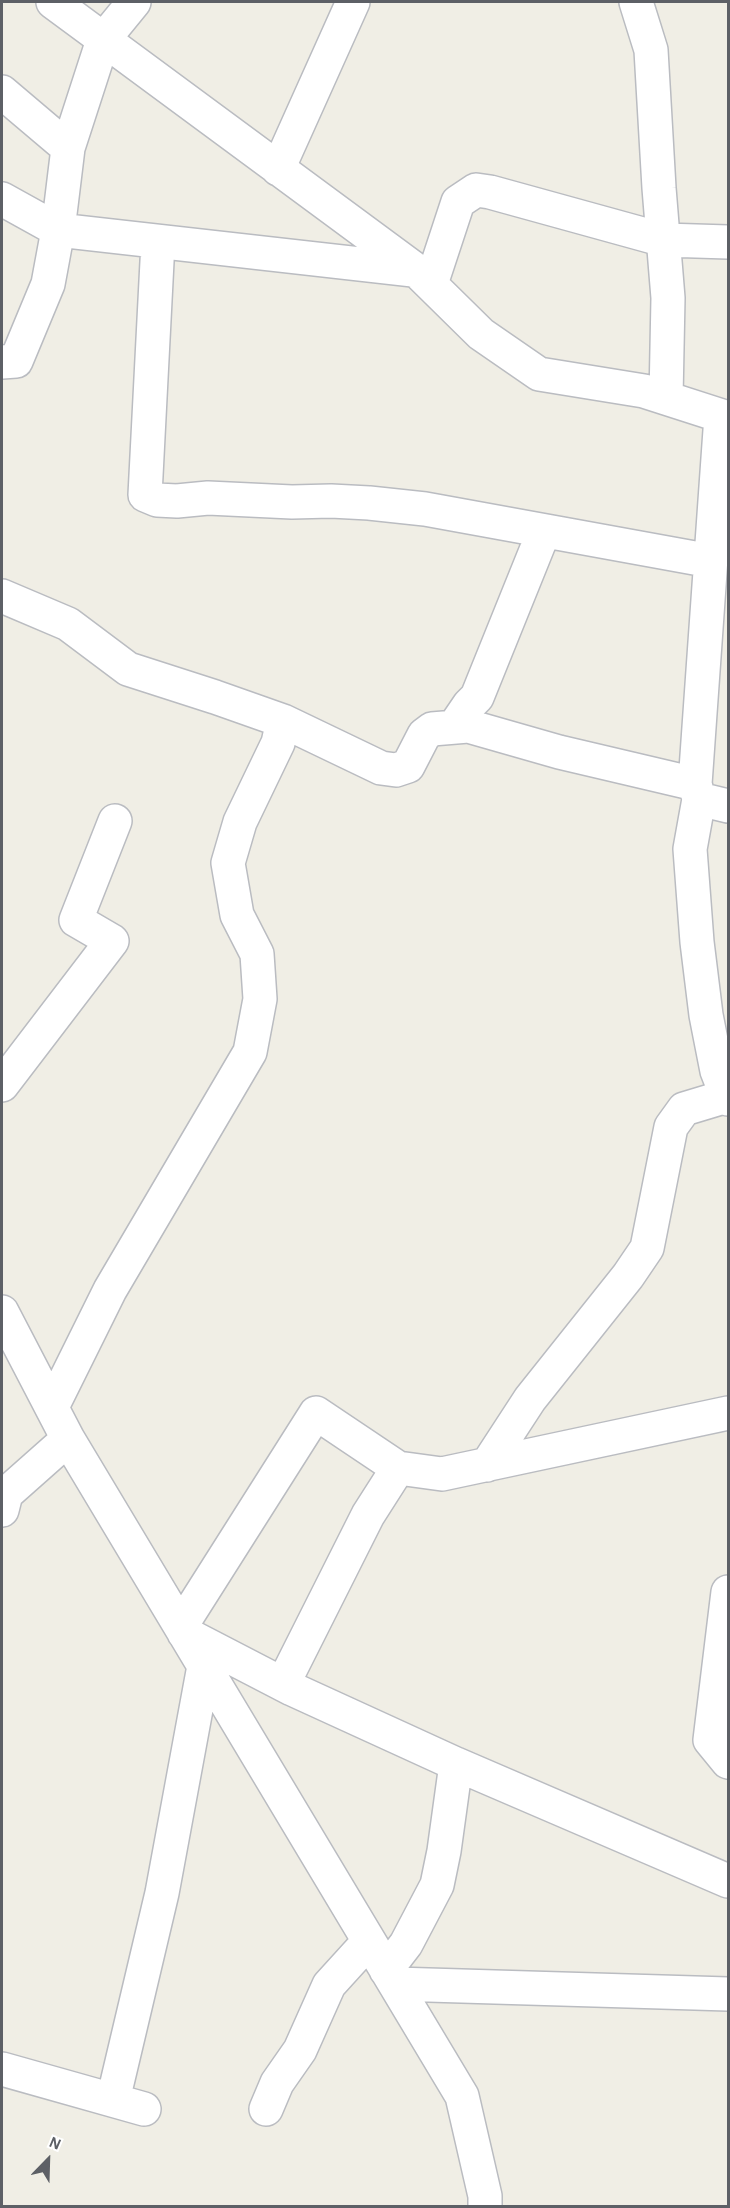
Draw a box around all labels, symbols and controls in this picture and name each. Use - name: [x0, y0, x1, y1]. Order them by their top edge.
- north arrow: [18, 2130, 78, 2190]
- text: N: [47, 2134, 63, 2153]

